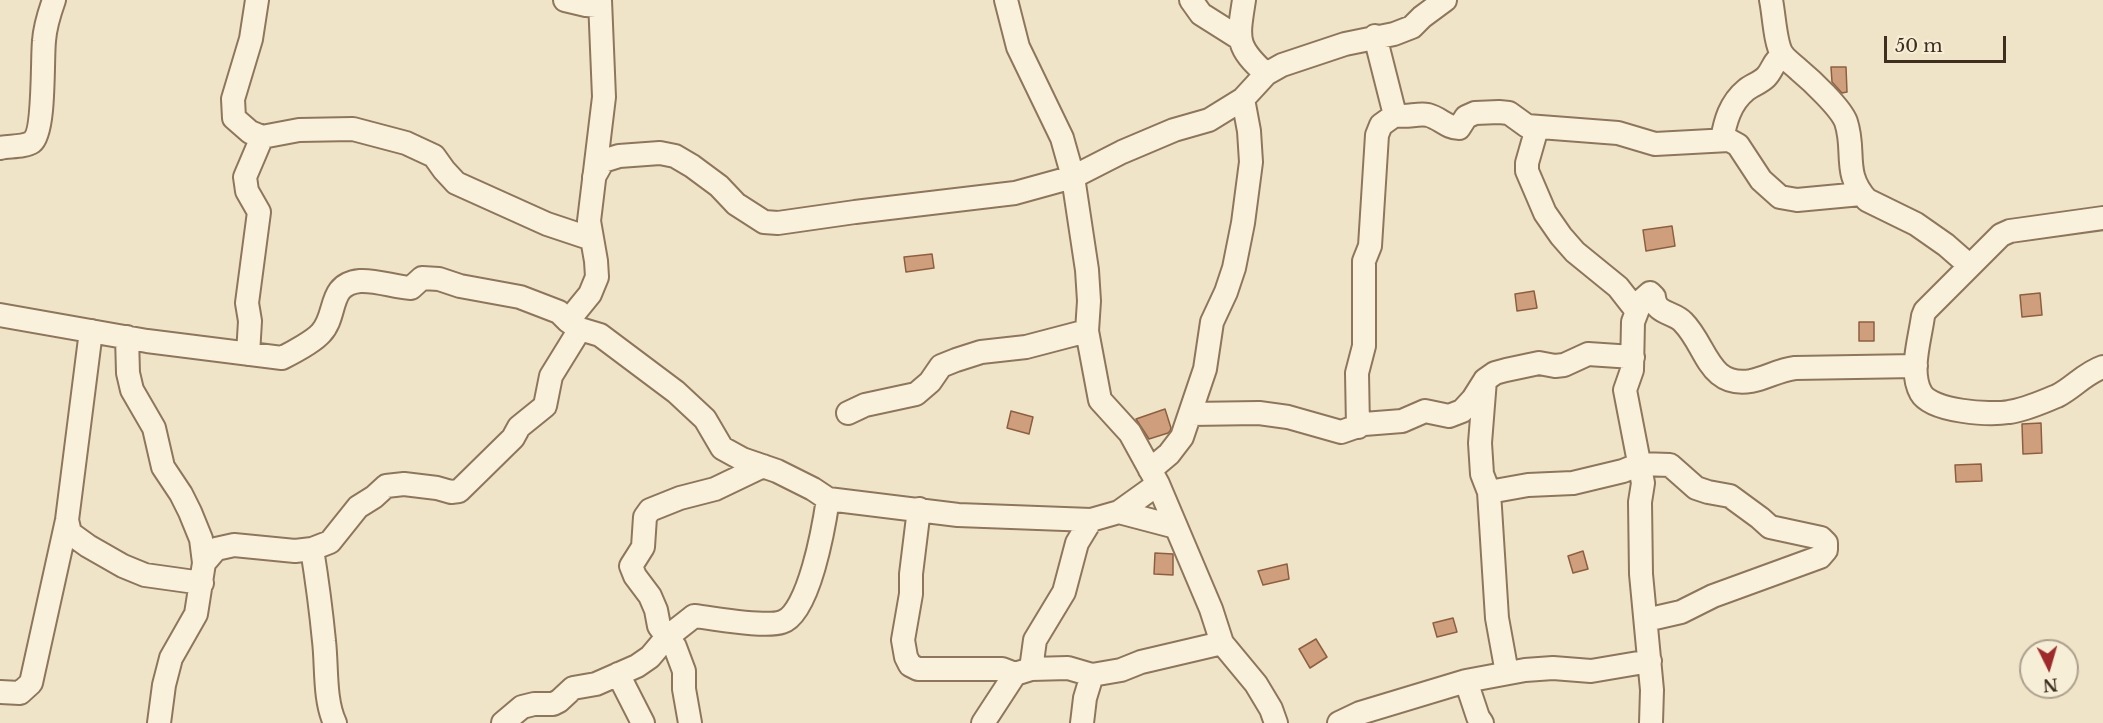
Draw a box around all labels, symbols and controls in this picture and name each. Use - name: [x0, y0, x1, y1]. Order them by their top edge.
- scale bar: [1887, 24, 2008, 62]
- text: 50 m: [1895, 35, 1943, 57]
- north arrow: [2019, 639, 2079, 699]
- text: N: [2042, 674, 2059, 696]

